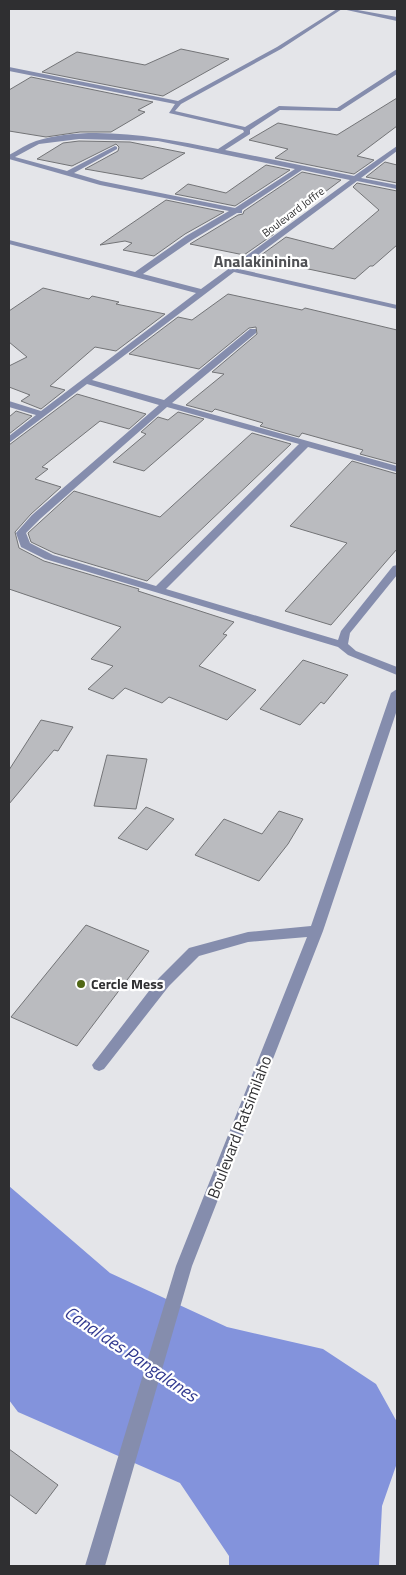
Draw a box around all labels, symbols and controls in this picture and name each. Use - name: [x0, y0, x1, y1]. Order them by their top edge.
- street label: Boulevard Joffre: [258, 183, 328, 241]
- district label: Analakininina: [214, 249, 308, 273]
- place label: Cercle Mess: [91, 973, 164, 994]
- marker: Cercle Mess: [75, 978, 87, 990]
- street label: Boulevard Ratsimilaho: [201, 1052, 277, 1202]
- water label: Canal des Pangalanes: [59, 1299, 204, 1409]

